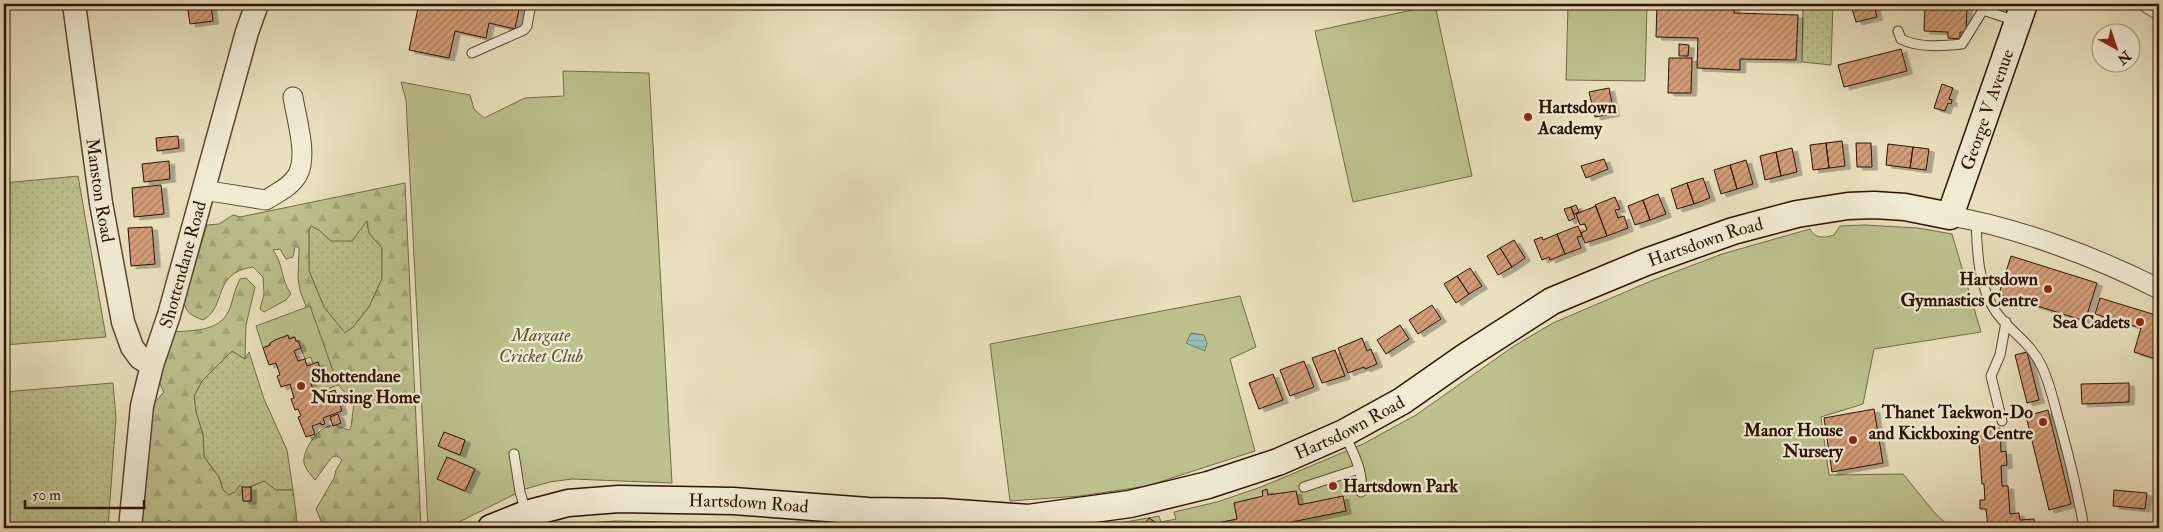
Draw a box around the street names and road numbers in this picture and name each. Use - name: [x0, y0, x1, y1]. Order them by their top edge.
- street label: George V Avenue: [1955, 46, 2019, 173]
- street label: Manston Road: [81, 137, 120, 244]
- street label: Shottendane Road: [154, 198, 211, 331]
- street label: Hartsdown Road: [1645, 212, 1766, 272]
- street label: Hartsdown Road: [1291, 390, 1409, 465]
- street label: Hartsdown Road: [688, 489, 810, 518]

